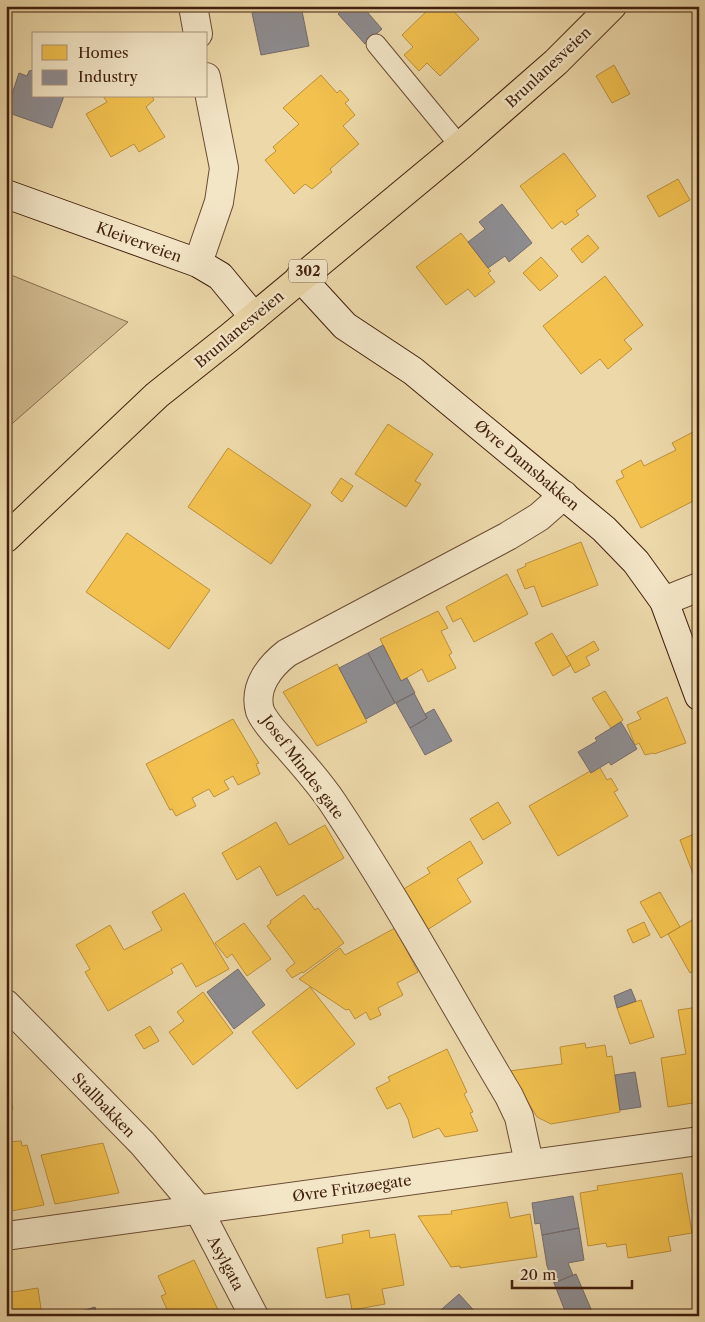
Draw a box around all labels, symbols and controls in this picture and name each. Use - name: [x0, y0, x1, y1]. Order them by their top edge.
- street label: Brunlanesveien: [501, 22, 595, 112]
- legend: [32, 32, 208, 98]
- text: Homes: [78, 43, 129, 62]
- text: Industry: [78, 67, 138, 86]
- street label: Kleiverveien: [94, 218, 185, 266]
- road number: 302: [289, 260, 327, 282]
- street label: Brunlanesveien: [191, 286, 288, 372]
- street label: Øvre Damsbakken: [471, 416, 584, 515]
- street label: Josef Mindes gate: [257, 710, 348, 823]
- street label: Stallbakken: [68, 1069, 140, 1142]
- street label: Øvre Fritzøegate: [291, 1170, 413, 1206]
- street label: Asylgata: [203, 1231, 248, 1294]
- scale bar: [512, 1257, 632, 1289]
- text: 20 m: [520, 1265, 556, 1284]

